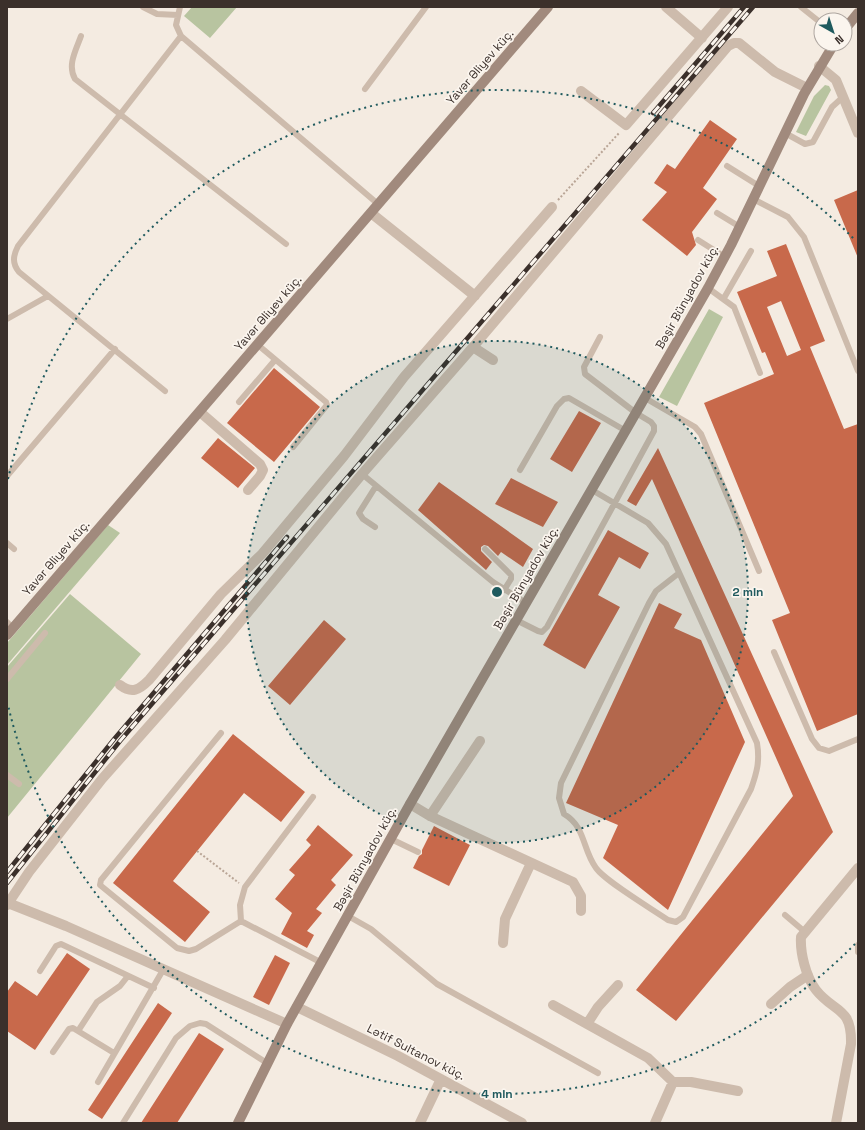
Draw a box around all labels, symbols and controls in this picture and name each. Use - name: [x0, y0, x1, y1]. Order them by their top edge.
- north arrow: [813, 12, 853, 52]
- street label: Yavər Əliyev küç.: [443, 26, 517, 108]
- text: N: [832, 32, 847, 48]
- street label: Bəşir Bünyadov küç.: [652, 242, 722, 352]
- street label: Yavər Əliyev küç.: [231, 272, 305, 354]
- street label: Yavər Əliyev küç.: [19, 517, 93, 599]
- street label: Bəşir Bünyadov küç.: [490, 523, 562, 633]
- text: 2 min: [732, 584, 764, 600]
- centre of rings: [490, 585, 504, 599]
- street label: Bəşir Bünyadov küç.: [330, 804, 400, 914]
- street label: Lətif Sultanov küç.: [364, 1020, 468, 1084]
- text: 4 min: [481, 1086, 513, 1102]

